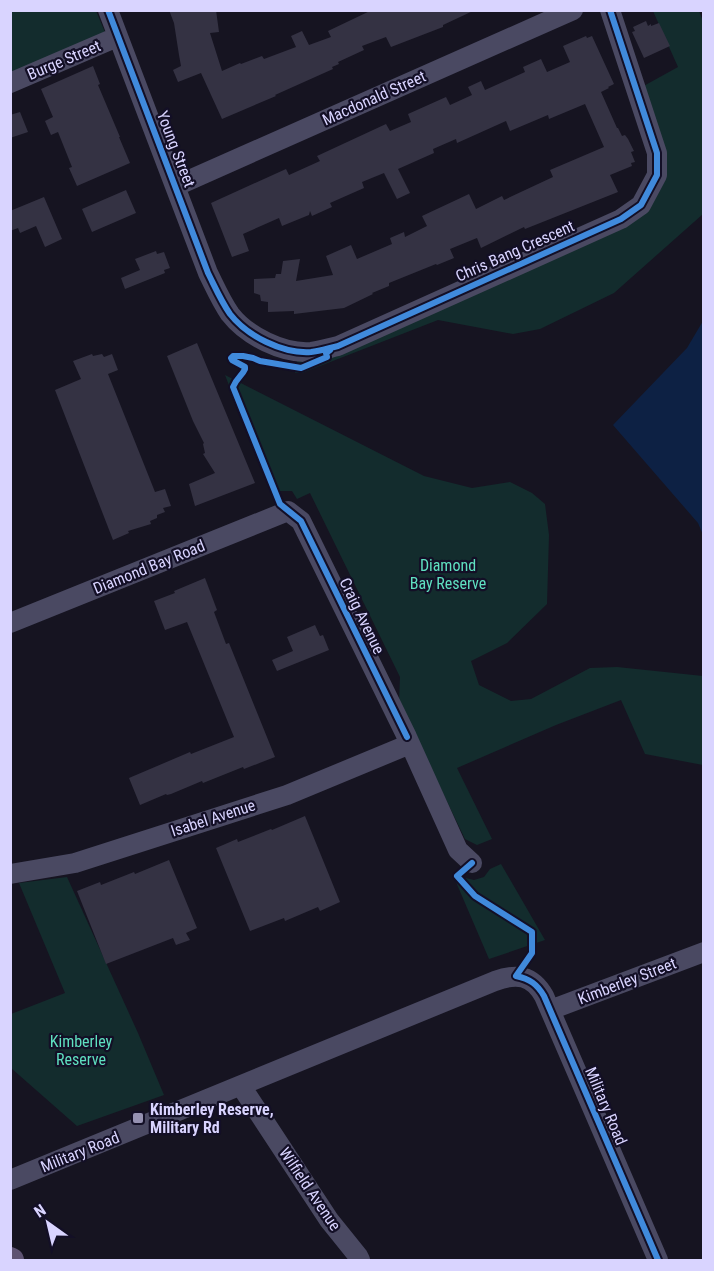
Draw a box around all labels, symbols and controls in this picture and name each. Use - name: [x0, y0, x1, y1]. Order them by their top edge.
- street label: Burge Street: [25, 36, 104, 84]
- street label: Macdonald Street: [319, 67, 429, 129]
- street label: Young Street: [153, 108, 199, 190]
- street label: Chris Bang Crescent: [453, 216, 578, 286]
- street label: Diamond Bay Road: [90, 536, 208, 598]
- park label: Diamond Bay Reserve: [410, 556, 486, 593]
- street label: Craig Avenue: [335, 575, 389, 657]
- street label: Isabel Avenue: [168, 795, 258, 841]
- street label: Kimberley Street: [575, 953, 679, 1008]
- park label: Kimberley Reserve: [50, 1032, 113, 1069]
- street label: Military Road: [581, 1064, 631, 1148]
- place label: Kimberley Reserve, Military Rd: [150, 1100, 274, 1137]
- marker: Kimberley Reserve, Military Rd: [131, 1111, 145, 1125]
- street label: Military Road: [38, 1128, 122, 1176]
- street label: Wilfield Avenue: [275, 1144, 345, 1234]
- north arrow: [18, 1193, 78, 1253]
- text: N: [31, 1200, 49, 1222]

